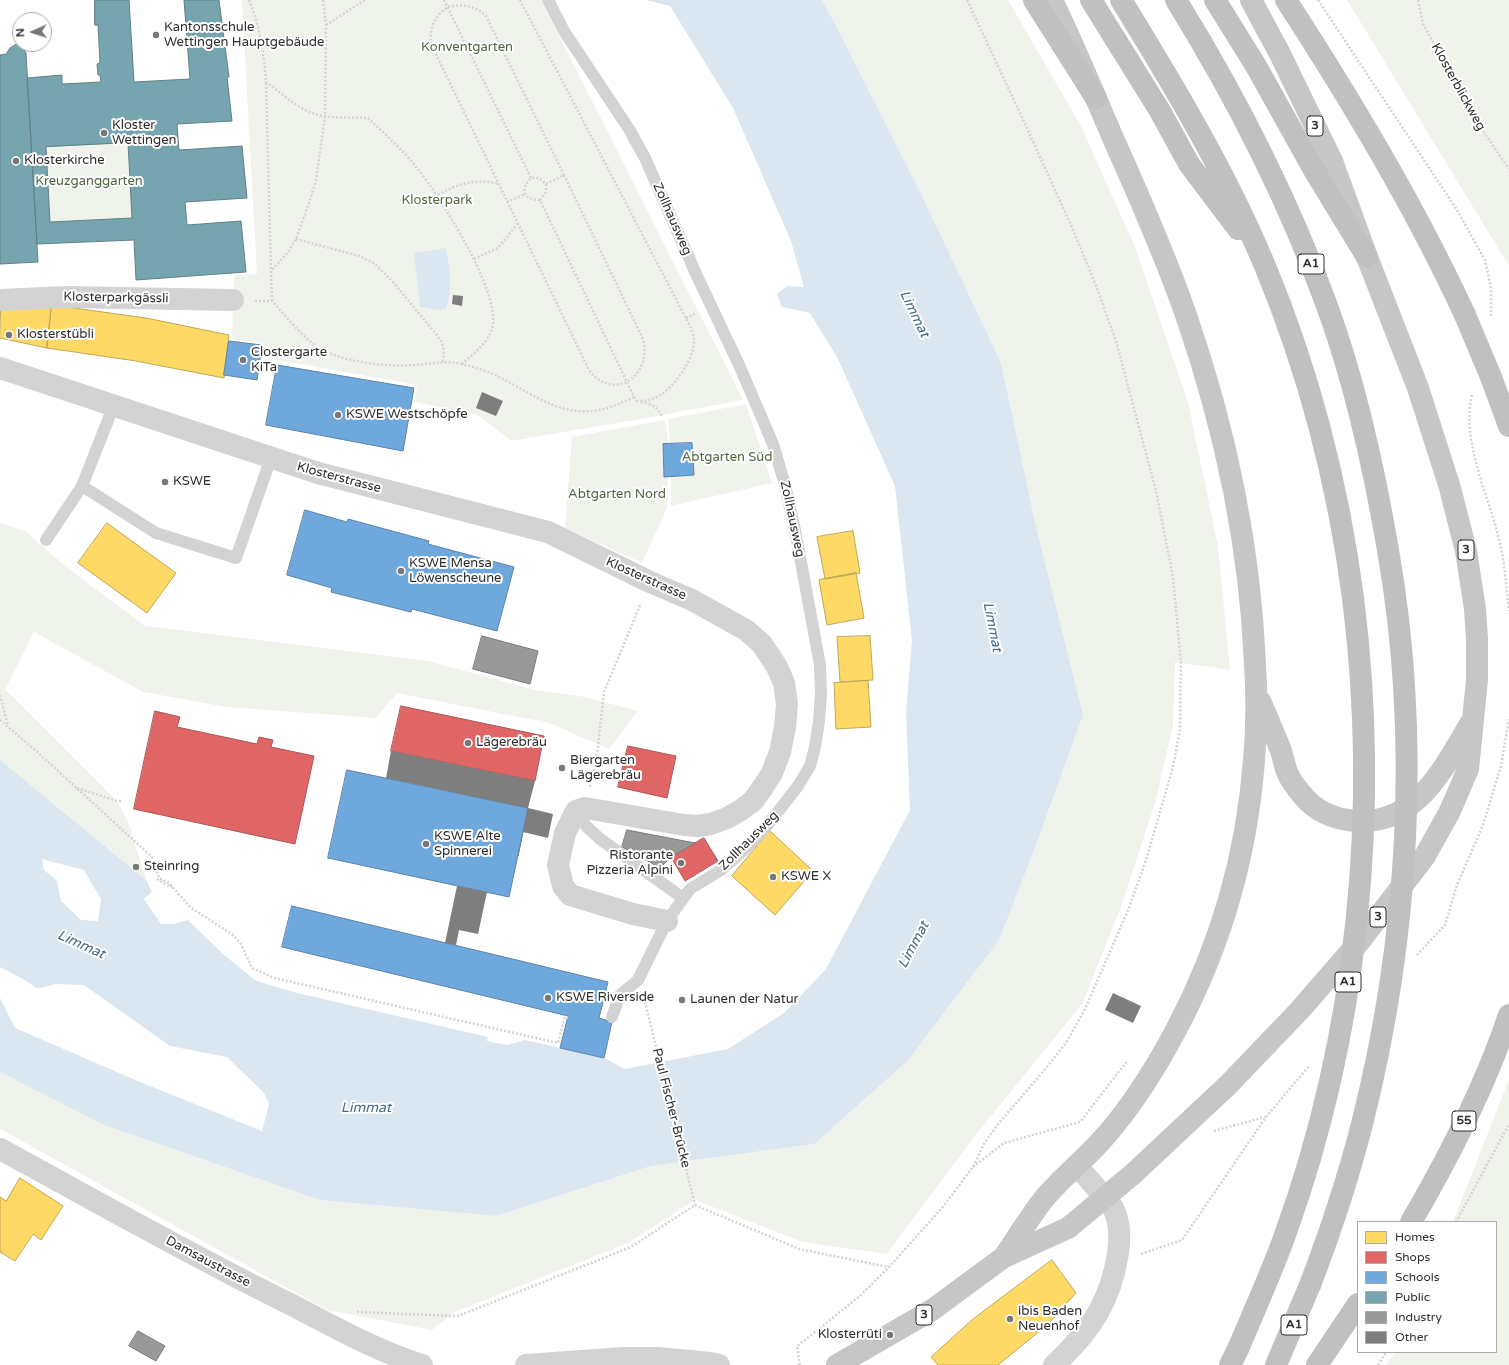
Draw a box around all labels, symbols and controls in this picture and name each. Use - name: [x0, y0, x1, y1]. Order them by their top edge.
- north arrow: [12, 12, 52, 52]
- place label: Kantonsschule Wettingen Hauptgebäude: [164, 20, 324, 51]
- text: N: [14, 28, 27, 37]
- marker: Kantonsschule Wettingen Hauptgebäude: [151, 30, 161, 40]
- park label: Konventgarten: [421, 40, 513, 56]
- street label: Klosterblickweg: [1427, 40, 1489, 134]
- road number: 3: [1307, 116, 1323, 136]
- place label: Kloster Wettingen: [112, 118, 176, 149]
- marker: Kloster Wettingen: [99, 128, 109, 138]
- place label: Klosterkirche: [24, 153, 105, 169]
- marker: Klosterkirche: [11, 156, 21, 166]
- park label: Kreuzganggarten: [35, 174, 143, 190]
- street label: Zollhausweg: [649, 180, 695, 258]
- park label: Klosterpark: [402, 193, 472, 209]
- road number: A1: [1298, 254, 1324, 274]
- water label: Limmat: [895, 288, 933, 340]
- street label: Klosterparkgässli: [63, 289, 169, 307]
- place label: Klosterstübli: [17, 327, 94, 343]
- marker: Klosterstübli: [4, 330, 14, 340]
- place label: Clostergarte KiTa: [251, 345, 327, 376]
- marker: Clostergarte KiTa: [238, 355, 248, 365]
- place label: KSWE Westschöpfe: [346, 407, 468, 423]
- marker: KSWE Westschöpfe: [333, 410, 343, 420]
- park label: Abtgarten Süd: [682, 450, 772, 466]
- street label: Klosterstrasse: [295, 459, 383, 497]
- place label: KSWE: [173, 474, 211, 490]
- marker: KSWE: [160, 477, 170, 487]
- street label: Zollhausweg: [776, 479, 808, 559]
- park label: Abtgarten Nord: [568, 487, 666, 503]
- road number: 3: [1458, 540, 1474, 560]
- street label: Klosterstrasse: [603, 554, 689, 604]
- place label: KSWE Mensa Löwenscheune: [409, 556, 501, 587]
- marker: KSWE Mensa Löwenscheune: [396, 566, 406, 576]
- water label: Limmat: [979, 601, 1005, 653]
- place label: Lägerebräu: [476, 735, 547, 751]
- marker: Lägerebräu: [463, 738, 473, 748]
- place label: Biergarten Lägerebräu: [570, 753, 641, 784]
- marker: Biergarten Lägerebräu: [557, 763, 567, 773]
- street label: Zollhausweg: [716, 808, 782, 874]
- place label: KSWE Alte Spinnerei: [434, 829, 501, 860]
- marker: KSWE Alte Spinnerei: [421, 839, 431, 849]
- place label: Ristorante Pizzeria Alpini: [586, 848, 673, 879]
- marker: Ristorante Pizzeria Alpini: [676, 858, 686, 868]
- place label: Steinring: [144, 859, 199, 875]
- marker: Steinring: [131, 862, 141, 872]
- place label: KSWE X: [781, 869, 831, 885]
- marker: KSWE X: [768, 872, 778, 882]
- road number: 3: [1370, 907, 1386, 927]
- water label: Limmat: [895, 919, 933, 971]
- water label: Limmat: [55, 927, 107, 963]
- road number: A1: [1335, 972, 1361, 992]
- place label: KSWE Riverside: [556, 990, 654, 1006]
- place label: Launen der Natur: [690, 992, 799, 1008]
- marker: KSWE Riverside: [543, 993, 553, 1003]
- marker: Launen der Natur: [677, 995, 687, 1005]
- street label: Paul Fischer-Brücke: [649, 1046, 693, 1170]
- water label: Limmat: [341, 1100, 391, 1116]
- road number: 55: [1452, 1111, 1476, 1131]
- legend: [1357, 1221, 1497, 1353]
- text: Homes: [1395, 1230, 1435, 1244]
- street label: Damsaustrasse: [163, 1233, 253, 1291]
- text: Shops: [1395, 1250, 1430, 1264]
- text: Schools: [1395, 1270, 1439, 1284]
- text: Public: [1395, 1290, 1430, 1304]
- place label: ibis Baden Neuenhof: [1018, 1304, 1082, 1335]
- road number: 3: [916, 1305, 932, 1325]
- text: Industry: [1395, 1310, 1442, 1324]
- marker: ibis Baden Neuenhof: [1005, 1314, 1015, 1324]
- road number: A1: [1281, 1315, 1307, 1335]
- place label: Klosterrüti: [818, 1327, 882, 1343]
- marker: Klosterrüti: [885, 1330, 895, 1340]
- text: Other: [1395, 1330, 1428, 1344]

